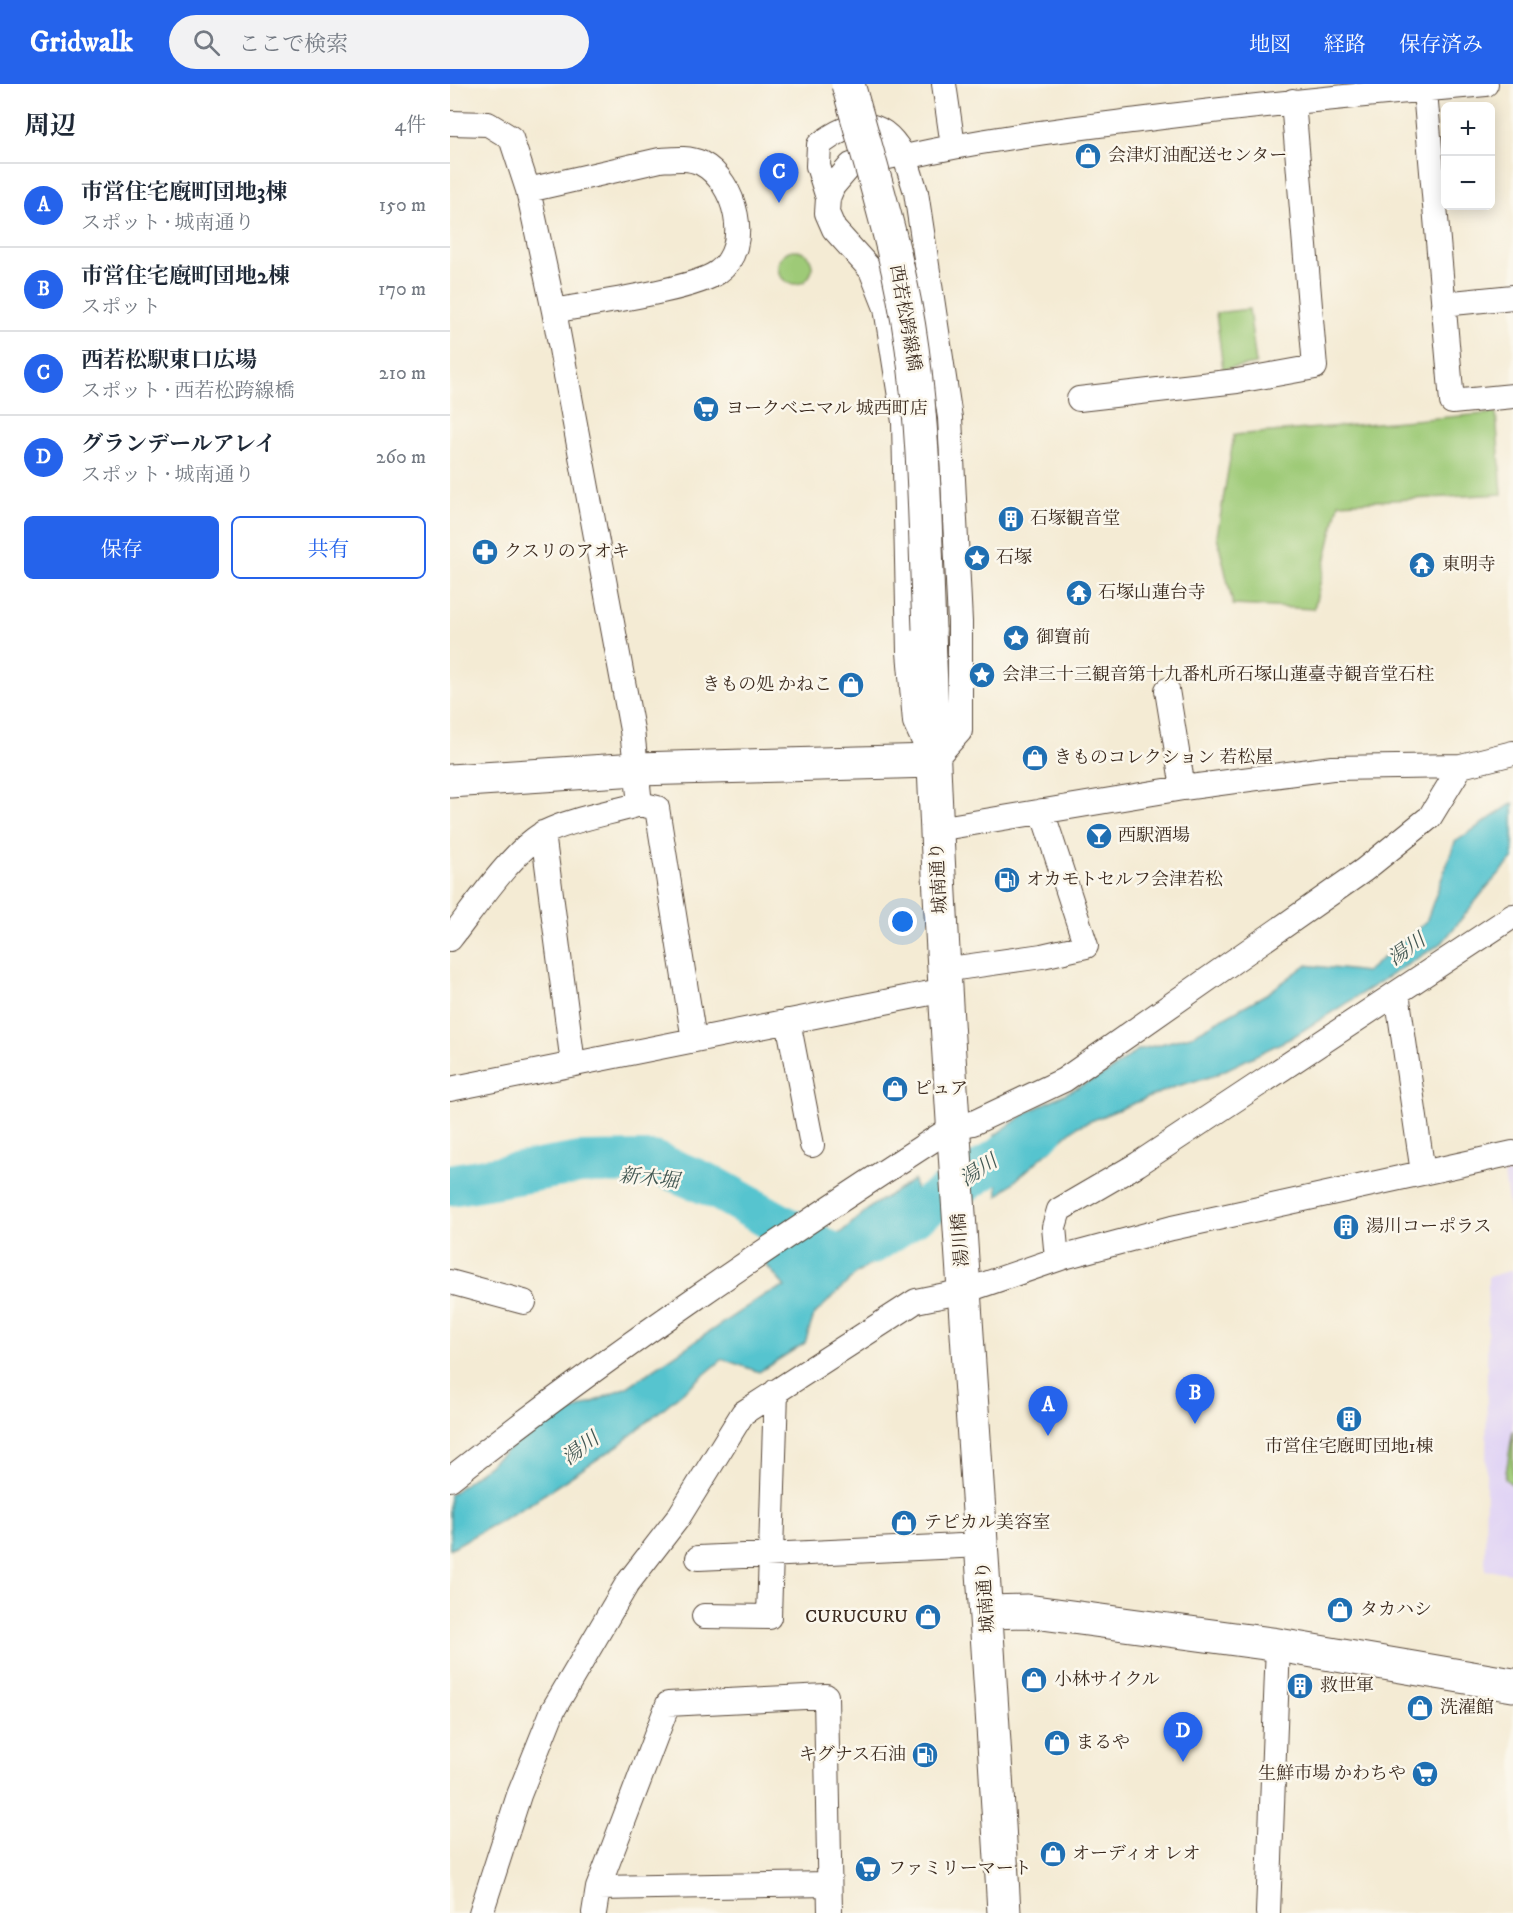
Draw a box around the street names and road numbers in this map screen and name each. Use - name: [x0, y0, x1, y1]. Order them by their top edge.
- street label: 西若松跨線橋: [885, 263, 925, 373]
- street label: 城南通り: [926, 841, 952, 915]
- street label: 湯川橋: [948, 1212, 974, 1268]
- street label: 城南通り: [973, 1560, 999, 1634]

